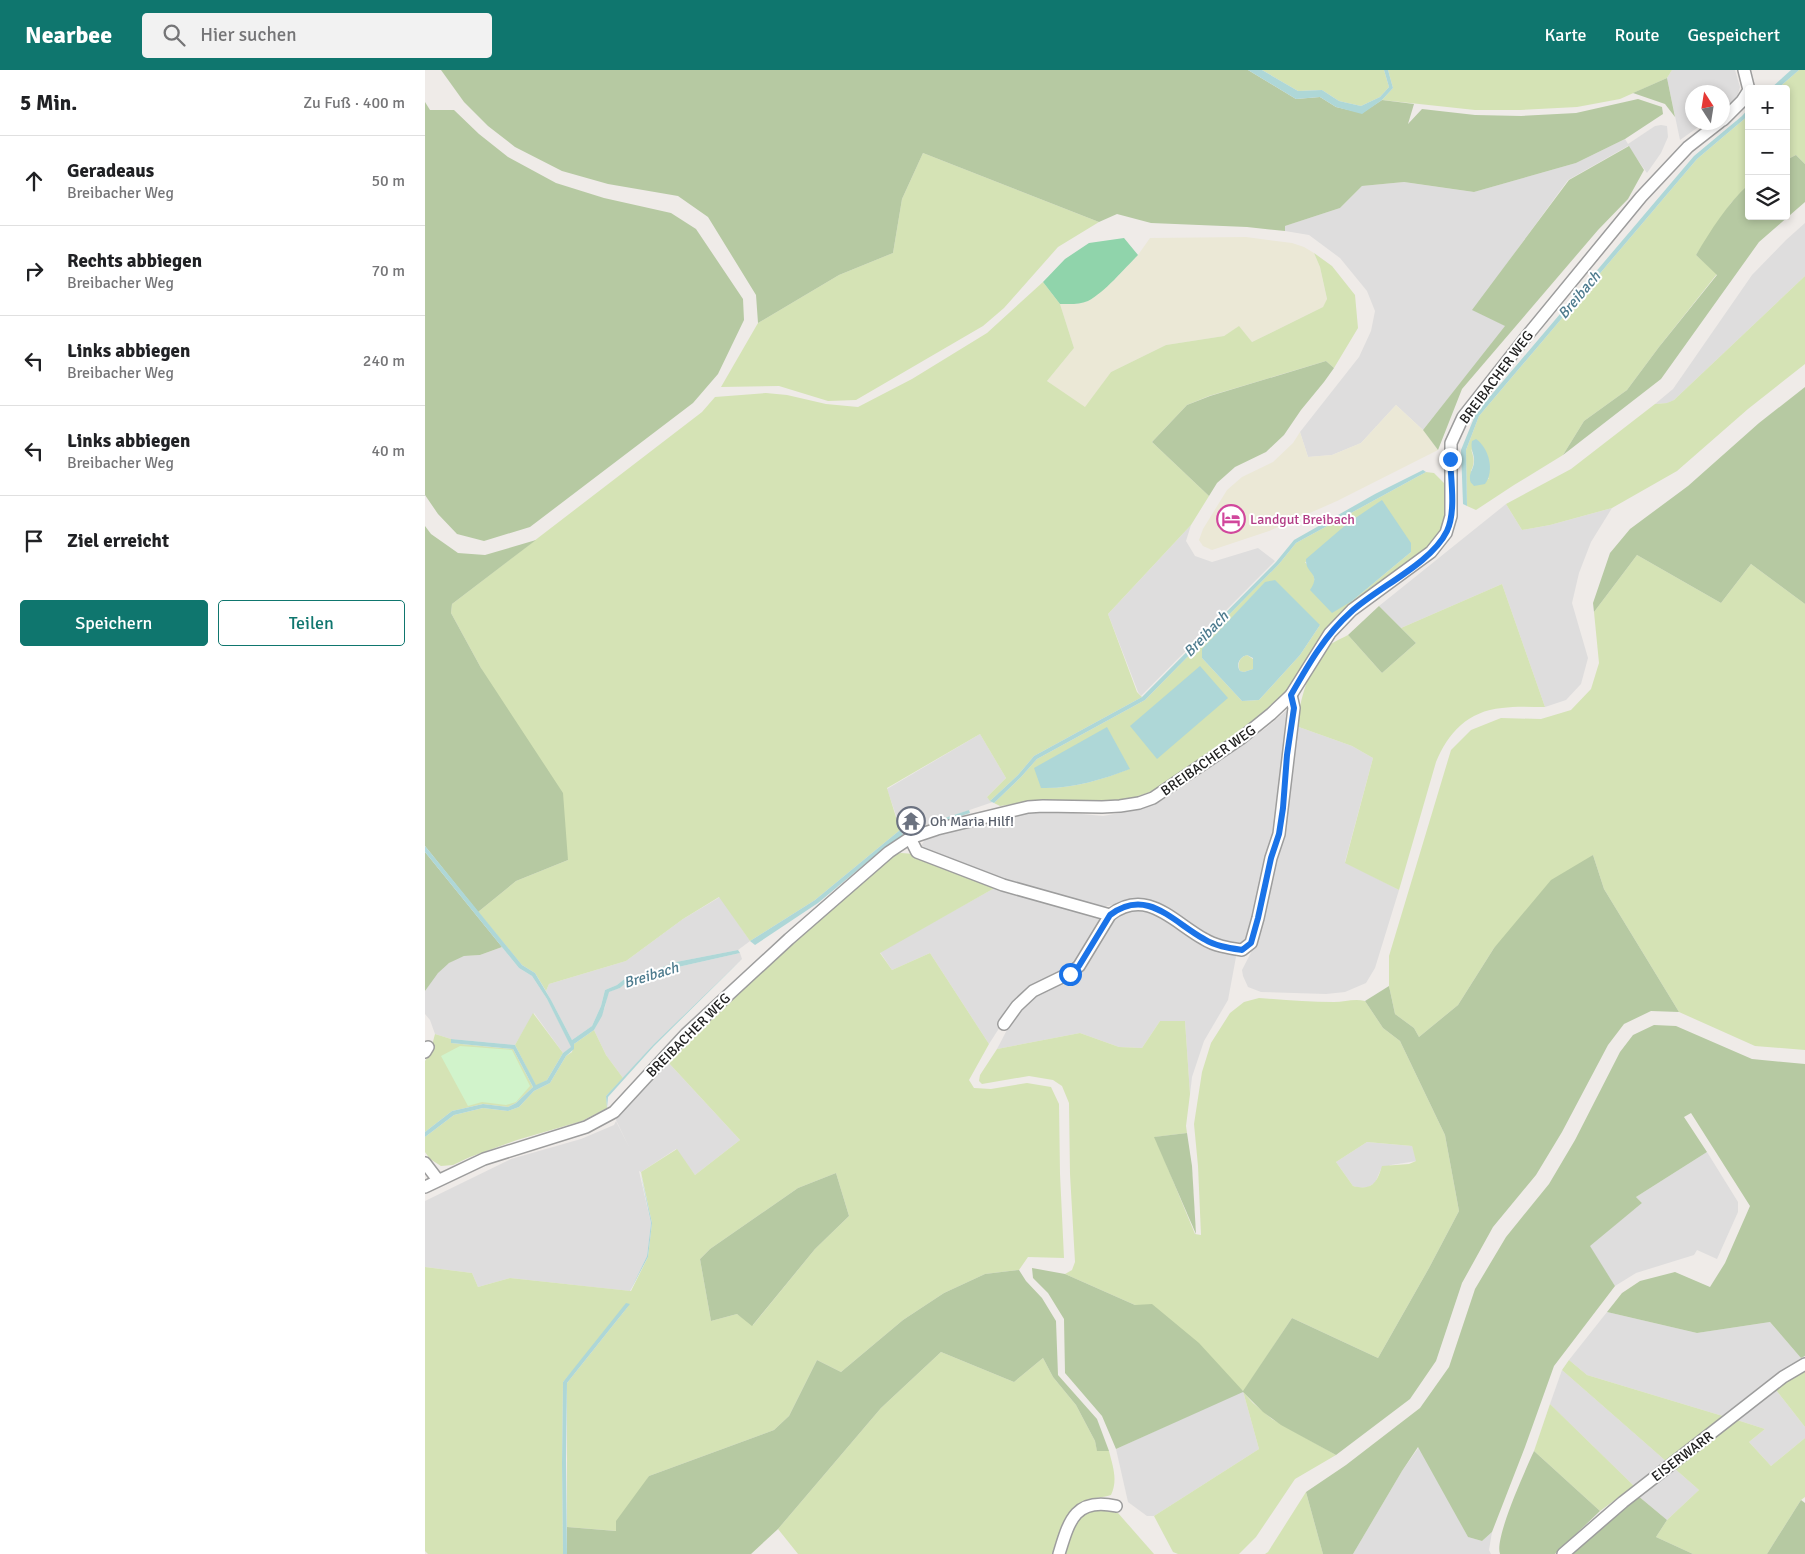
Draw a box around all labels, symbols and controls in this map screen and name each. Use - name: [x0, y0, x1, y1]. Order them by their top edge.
- search box: [142, 13, 492, 58]
- text: Nearbee: [25, 20, 112, 50]
- icon: search: [160, 21, 188, 49]
- text: Hier suchen: [200, 23, 297, 47]
- text: Karte: [1545, 24, 1587, 46]
- text: Route: [1615, 24, 1660, 46]
- text: Gespeichert: [1688, 24, 1780, 46]
- north arrow: [1685, 85, 1730, 130]
- map controls: [1745, 85, 1790, 220]
- button: +: [1745, 85, 1790, 130]
- text: 5 Min.: [20, 90, 77, 116]
- text: Zu Fuß · 400 m: [303, 93, 405, 113]
- button: −: [1745, 130, 1790, 175]
- text: Geradeaus: [67, 159, 154, 183]
- icon: ahead: [20, 167, 48, 195]
- text: 50 m: [371, 171, 405, 191]
- button: layers: [1745, 175, 1790, 220]
- text: Breibacher Weg: [67, 183, 174, 203]
- text: Rechts abbiegen: [67, 249, 202, 273]
- icon: right: [20, 257, 48, 285]
- text: 70 m: [371, 261, 405, 281]
- water label: Breibach: [1554, 267, 1605, 322]
- text: Breibacher Weg: [67, 273, 174, 293]
- street label: BREIBACHER WEG: [1456, 328, 1537, 427]
- text: Links abbiegen: [67, 339, 190, 363]
- icon: left: [20, 347, 48, 375]
- text: 240 m: [363, 351, 405, 371]
- text: Breibacher Weg: [67, 363, 174, 383]
- text: Links abbiegen: [67, 429, 190, 453]
- icon: left: [20, 437, 48, 465]
- text: 40 m: [371, 441, 405, 461]
- route end: [1439, 448, 1462, 471]
- text: Breibacher Weg: [67, 453, 174, 473]
- hotel icon: Landgut Breibach: [1216, 504, 1246, 534]
- place label: Landgut Breibach: [1250, 511, 1355, 528]
- icon: arrive: [20, 527, 48, 555]
- text: Ziel erreicht: [67, 529, 169, 553]
- button: Speichern: [20, 600, 208, 646]
- button: Teilen: [218, 600, 405, 646]
- water label: Breibach: [1180, 607, 1233, 661]
- street label: BREIBACHER WEG: [1158, 721, 1259, 799]
- temple icon: Oh Maria Hilf!: [896, 806, 926, 836]
- place label: Oh Maria Hilf!: [930, 813, 1014, 830]
- water label: Breibach: [621, 958, 681, 992]
- route start: [1059, 963, 1082, 986]
- street label: BREIBACHER WEG: [643, 990, 734, 1081]
- street label: EISERWARR: [1648, 1428, 1717, 1485]

